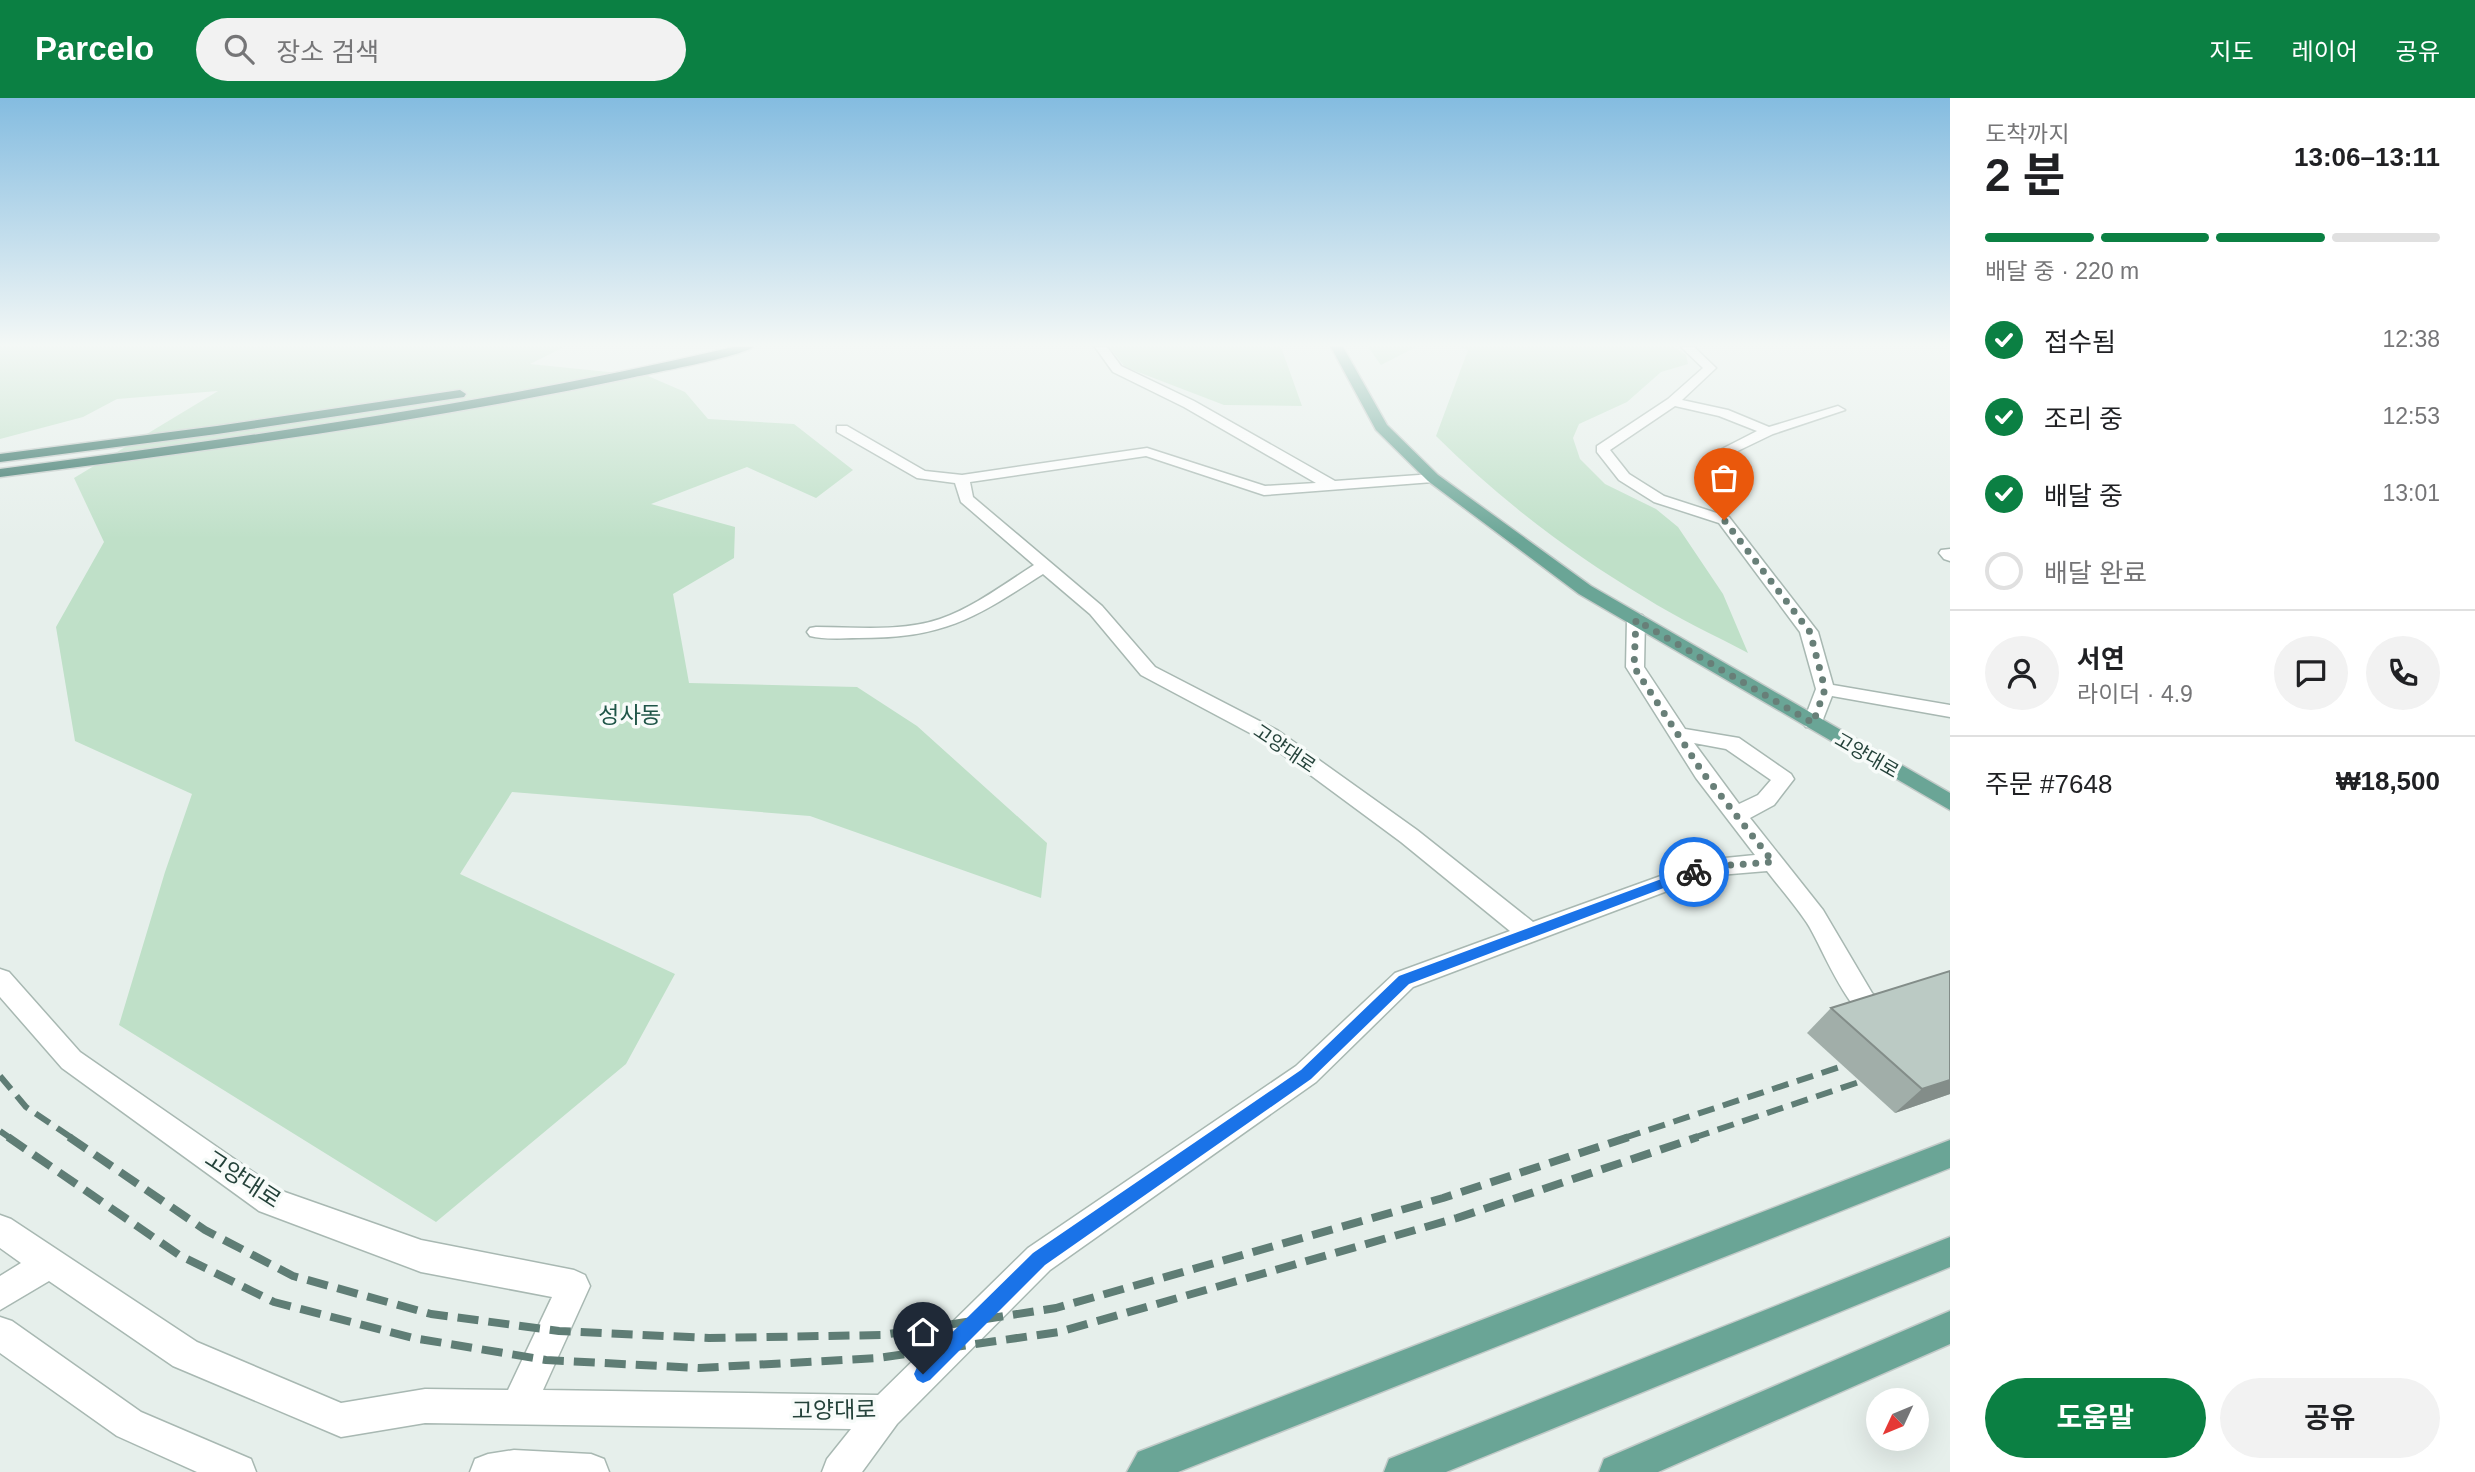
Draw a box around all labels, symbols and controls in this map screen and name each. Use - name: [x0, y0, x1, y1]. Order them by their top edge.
- search box: [196, 18, 686, 81]
- text: Parcelo: [35, 30, 154, 67]
- icon: search: [220, 30, 258, 68]
- text: 장소 검색: [276, 37, 379, 67]
- text: 지도: [2209, 38, 2254, 65]
- text: 레이어: [2292, 38, 2358, 65]
- text: 공유: [2396, 38, 2440, 65]
- text: 도착까지: [1985, 121, 2070, 147]
- text: 13:06–13:11: [2294, 142, 2440, 172]
- text: 2 분: [1985, 149, 2066, 201]
- text: 배달 중 · 220 m: [1985, 258, 2139, 284]
- icon: check: [1985, 321, 2023, 359]
- text: 12:38: [2382, 326, 2440, 352]
- text: 접수됨: [2044, 327, 2116, 357]
- icon: check: [1985, 398, 2023, 436]
- text: 12:53: [2382, 403, 2440, 429]
- text: 조리 중: [2044, 404, 2123, 434]
- pin: [1694, 448, 1754, 520]
- icon: bag: [1705, 459, 1743, 497]
- icon: check: [1985, 475, 2023, 513]
- text: 13:01: [2382, 480, 2440, 506]
- text: 배달 중: [2044, 481, 2123, 511]
- text: 배달 완료: [2044, 558, 2147, 588]
- button: person: [1985, 636, 2059, 710]
- button: chat: [2274, 636, 2348, 710]
- button: phone: [2366, 636, 2440, 710]
- text: 서연: [2077, 644, 2125, 674]
- text: 라이더 · 4.9: [2077, 681, 2193, 707]
- district label: 성사동: [598, 702, 662, 728]
- street label: 고양대로: [1250, 720, 1320, 777]
- street label: 고양대로: [1831, 729, 1902, 782]
- text: ₩18,500: [2336, 766, 2440, 796]
- text: 주문 #7648: [1985, 769, 2112, 799]
- courier: [1659, 837, 1729, 907]
- icon: bike: [1675, 853, 1713, 891]
- street label: 고양대로: [200, 1145, 286, 1213]
- pin: [893, 1302, 953, 1374]
- icon: home: [904, 1313, 942, 1351]
- button: 도움말: [1985, 1378, 2206, 1458]
- button: 공유: [2220, 1378, 2440, 1458]
- north arrow: [1866, 1388, 1928, 1451]
- map controls: [1866, 1388, 1929, 1451]
- street label: 고양대로: [791, 1396, 877, 1424]

